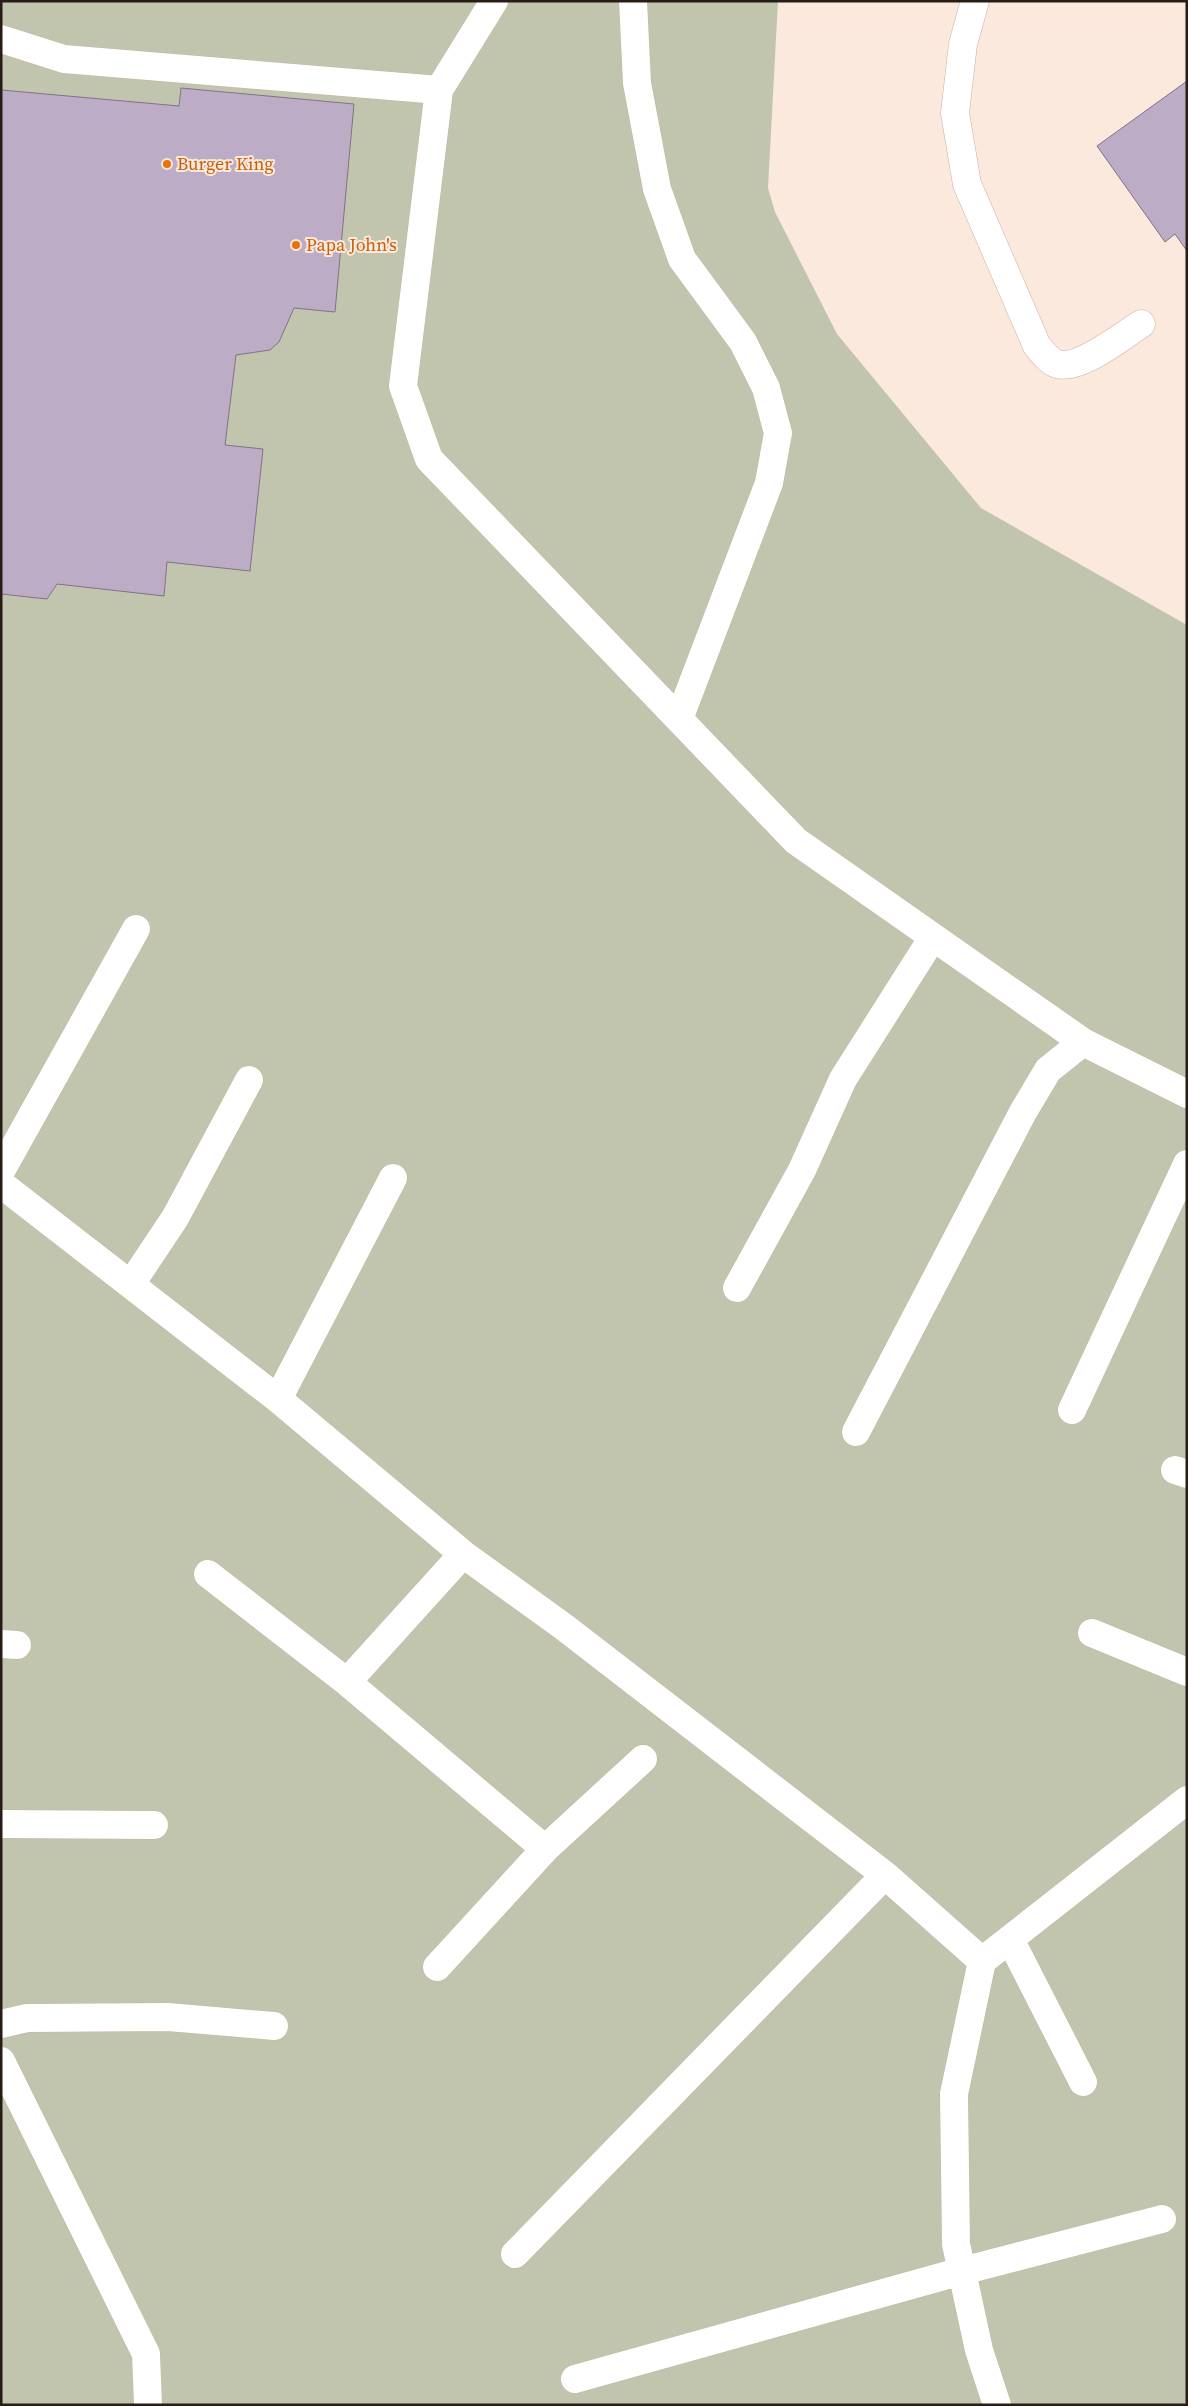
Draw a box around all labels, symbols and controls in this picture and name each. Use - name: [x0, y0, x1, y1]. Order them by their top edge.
- place label: Burger King: [177, 151, 274, 176]
- marker: Burger King: [161, 158, 173, 170]
- place label: Papa John's: [306, 232, 397, 257]
- marker: Papa John's: [290, 239, 302, 251]

